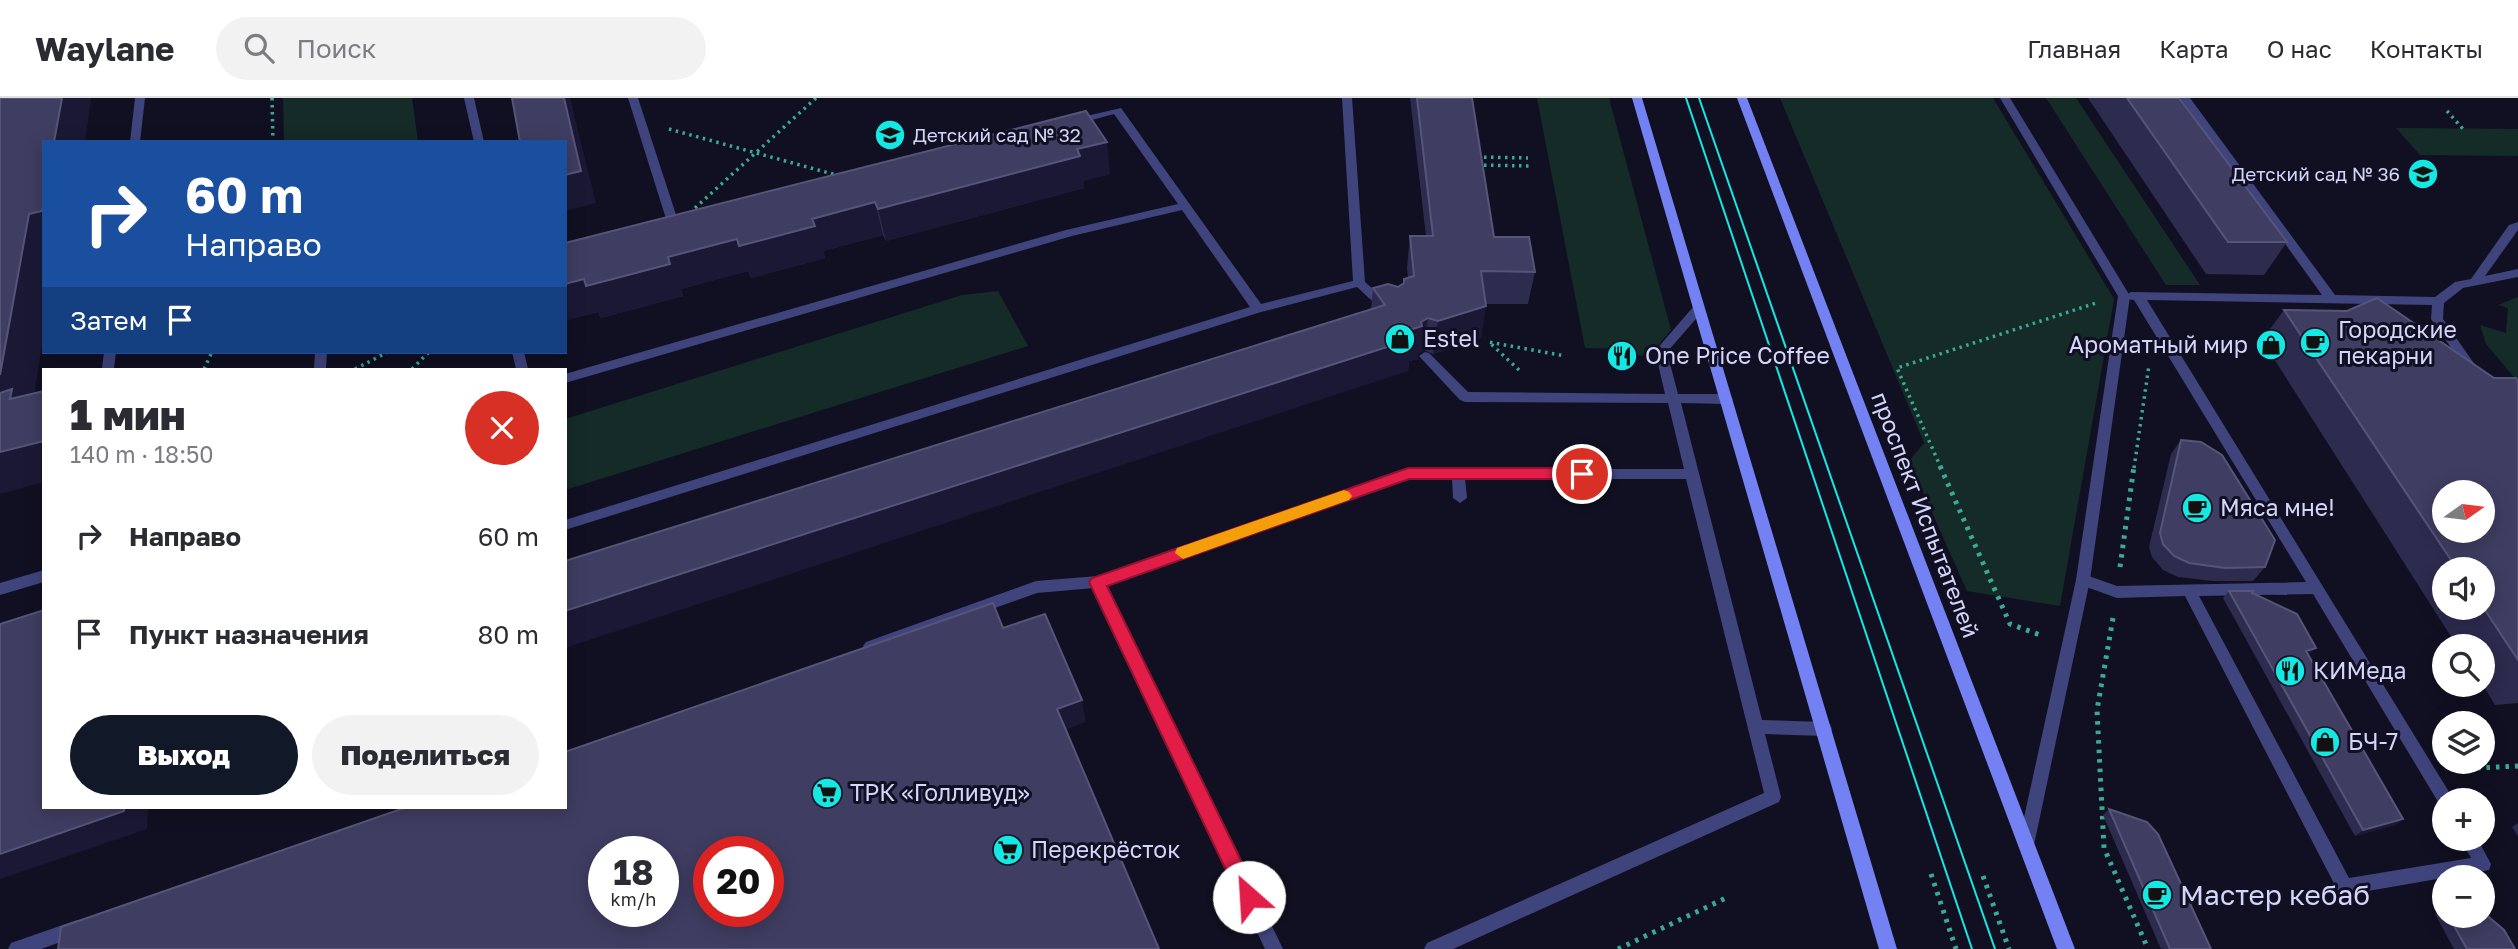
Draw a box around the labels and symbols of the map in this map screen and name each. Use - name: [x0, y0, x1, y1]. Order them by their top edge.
- school or university icon: Детский сад № 32: [873, 118, 907, 152]
- place label: Детский сад № 32: [913, 123, 1081, 146]
- school or university icon: Детский сад № 36: [2406, 157, 2440, 191]
- place label: Детский сад № 36: [2232, 162, 2400, 185]
- place label: Городские пекарни: [2338, 315, 2457, 369]
- shop icon: Estel: [1383, 322, 1417, 356]
- place label: Estel: [1423, 324, 1479, 352]
- cafe icon: Городские пекарни: [2298, 326, 2332, 360]
- shop icon: Ароматный мир: [2254, 328, 2288, 362]
- place label: Ароматный мир: [2069, 330, 2248, 358]
- restaurant icon: One Price Coffee: [1605, 339, 1639, 373]
- place label: One Price Coffee: [1645, 341, 1830, 369]
- street label: проспект Испытателей: [1866, 388, 1986, 641]
- pin: [1552, 444, 1612, 504]
- north arrow: [2432, 480, 2496, 542]
- cafe icon: Мяса мне!: [2180, 491, 2214, 525]
- place label: Мяса мне!: [2220, 493, 2335, 521]
- restaurant icon: КИМеда: [2273, 654, 2307, 688]
- place label: КИМеда: [2313, 656, 2407, 684]
- shop icon: БЧ-7: [2308, 725, 2342, 759]
- place label: БЧ-7: [2348, 727, 2398, 755]
- supermarket icon: ТРК «Голливуд»: [810, 776, 844, 810]
- place label: ТРК «Голливуд»: [850, 778, 1030, 806]
- supermarket icon: Перекрёсток: [991, 833, 1025, 867]
- place label: Перекрёсток: [1031, 835, 1180, 863]
- speed limit sign: 20: [693, 836, 784, 927]
- position arrow: [1212, 860, 1286, 934]
- cafe icon: Мастер кебаб: [2140, 878, 2174, 912]
- place label: Мастер кебаб: [2180, 878, 2370, 911]

